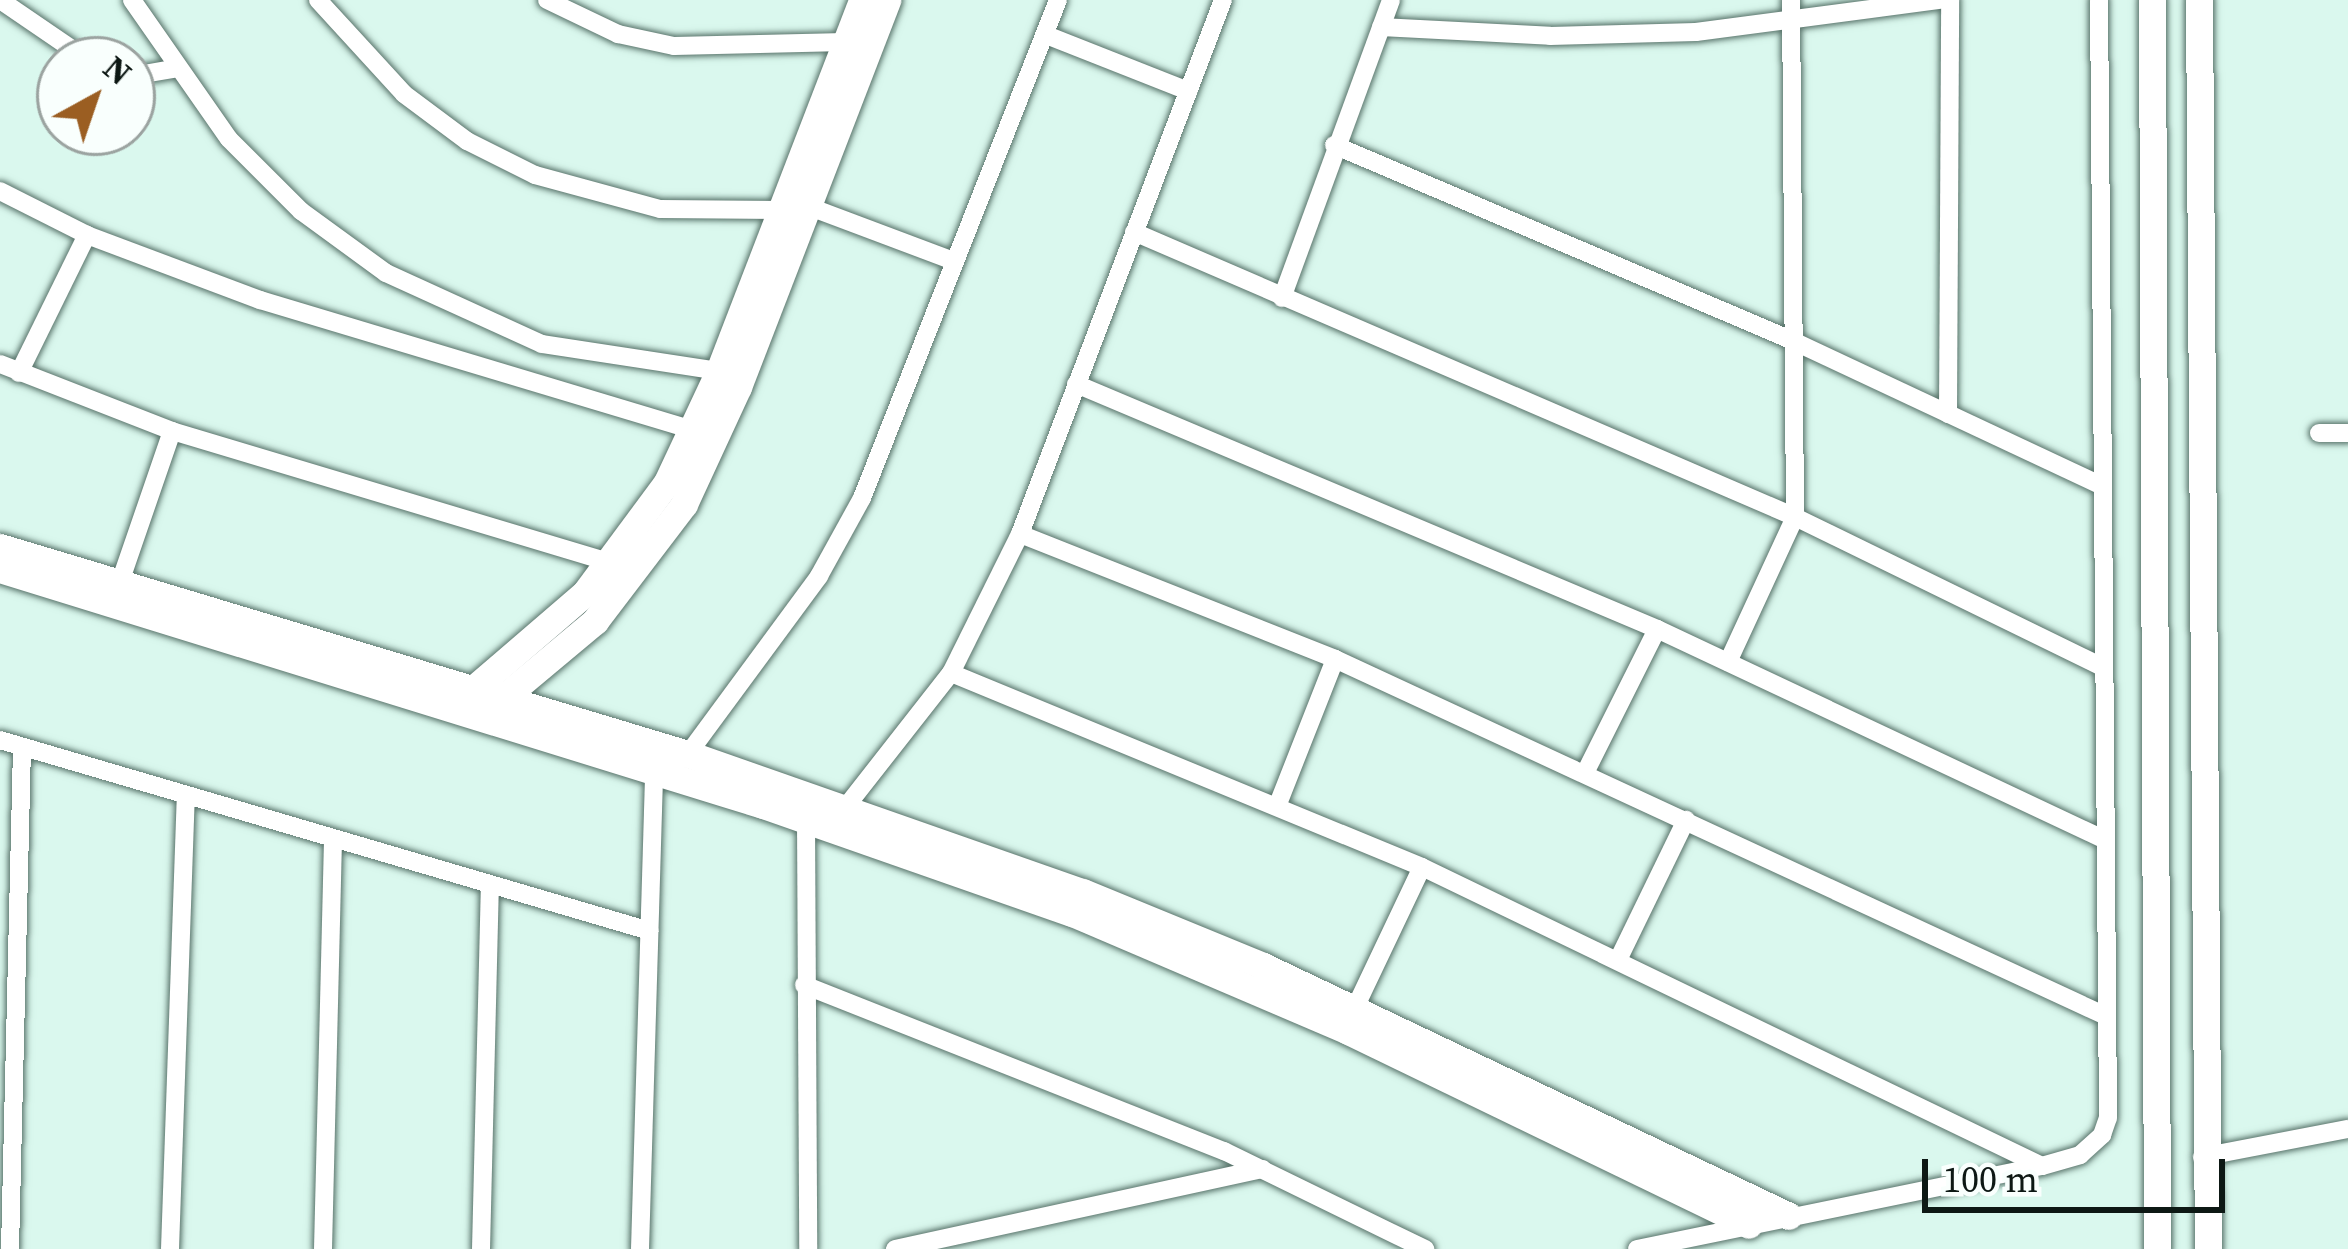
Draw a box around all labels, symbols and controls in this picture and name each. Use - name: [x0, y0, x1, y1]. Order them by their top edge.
- north arrow: [36, 36, 156, 156]
- text: N: [94, 45, 141, 95]
- scale bar: [1928, 1135, 2231, 1209]
- text: 100 m: [1943, 1155, 2038, 1204]

